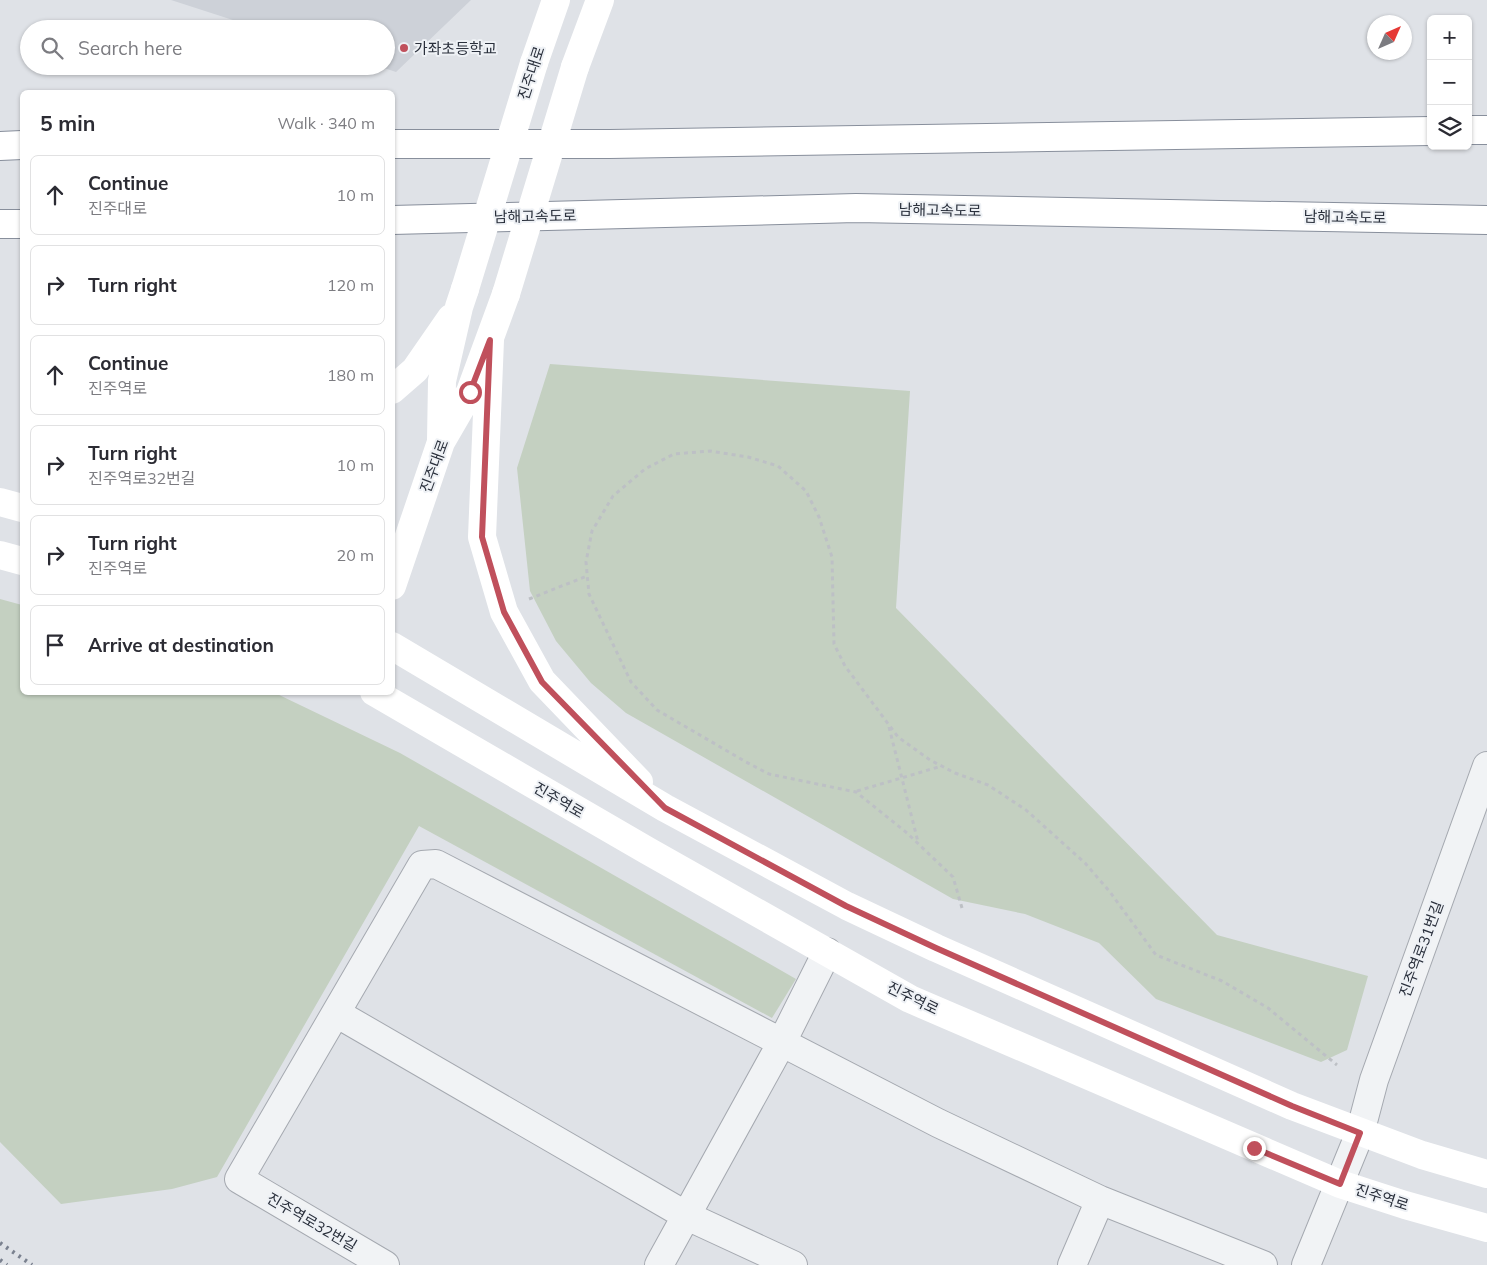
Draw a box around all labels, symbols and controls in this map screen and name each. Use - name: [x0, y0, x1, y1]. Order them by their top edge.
- north arrow: [1367, 15, 1412, 60]
- map controls: [1427, 15, 1472, 150]
- button: +: [1427, 15, 1472, 60]
- search box: [20, 20, 395, 75]
- icon: search: [38, 34, 66, 62]
- text: Search here: [78, 36, 182, 60]
- place label: 가좌초등학교: [414, 39, 497, 58]
- marker: 가좌초등학교: [398, 42, 410, 54]
- street label: 진주대로: [513, 44, 549, 102]
- button: −: [1427, 60, 1472, 105]
- button: layers: [1427, 105, 1472, 150]
- text: 5 min: [40, 110, 95, 136]
- text: Walk · 340 m: [277, 113, 375, 133]
- text: Continue: [88, 171, 168, 195]
- icon: ahead: [41, 181, 69, 209]
- text: 10 m: [337, 185, 374, 205]
- text: 진주대로: [88, 198, 147, 218]
- street label: 남해고속도로: [898, 200, 982, 220]
- street label: 남해고속도로: [493, 206, 577, 226]
- street label: 남해고속도로: [1303, 207, 1387, 227]
- icon: right: [41, 271, 69, 299]
- text: Turn right: [88, 273, 177, 297]
- text: 120 m: [327, 275, 374, 295]
- text: Continue: [88, 351, 168, 375]
- icon: ahead: [41, 361, 69, 389]
- text: 180 m: [327, 365, 374, 385]
- text: 진주역로: [88, 378, 147, 398]
- route start: [459, 381, 482, 404]
- street label: 진주대로: [416, 437, 452, 495]
- text: Turn right: [88, 441, 177, 465]
- icon: right: [41, 451, 69, 479]
- text: 10 m: [337, 455, 374, 475]
- text: 진주역로32번길: [88, 468, 196, 488]
- text: Turn right: [88, 531, 177, 555]
- icon: right: [41, 541, 69, 569]
- text: 20 m: [337, 545, 374, 565]
- text: 진주역로: [88, 558, 147, 578]
- icon: arrive: [41, 631, 69, 659]
- text: Arrive at destination: [88, 633, 274, 657]
- street label: 진주역로: [530, 778, 588, 822]
- street label: 진주역로31번길: [1395, 898, 1447, 1000]
- street label: 진주역로: [884, 977, 942, 1019]
- route end: [1243, 1137, 1266, 1160]
- street label: 진주역로: [1353, 1179, 1411, 1215]
- street label: 진주역로32번길: [264, 1189, 360, 1255]

